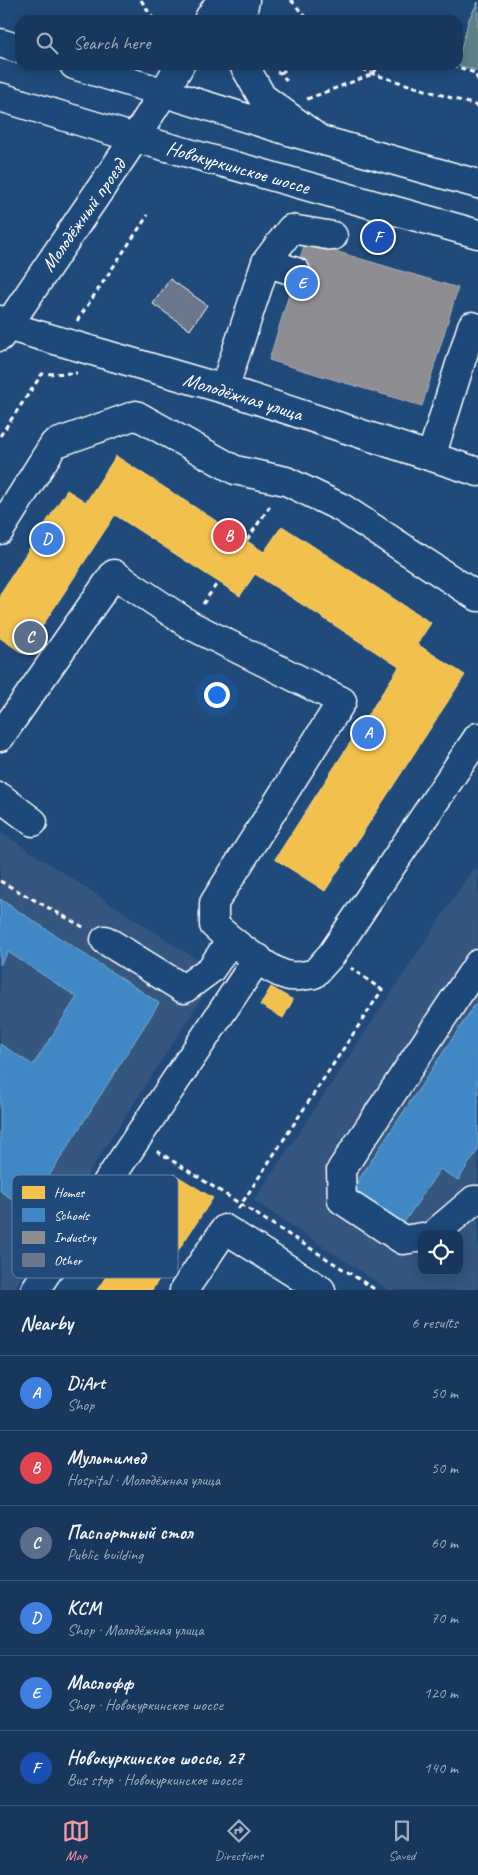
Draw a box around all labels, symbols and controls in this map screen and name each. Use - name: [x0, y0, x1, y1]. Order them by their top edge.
- search box: [15, 15, 463, 70]
- icon: search: [33, 29, 61, 57]
- text: Search here: [73, 31, 150, 55]
- street label: Новокуркинское шоссе: [164, 135, 314, 200]
- street label: Молодёжный проезд: [35, 152, 133, 277]
- pin: F: [362, 218, 394, 256]
- pin: E: [286, 264, 318, 302]
- street label: Молодёжная улица: [180, 366, 307, 427]
- pin: B: [213, 517, 245, 555]
- pin: D: [31, 520, 63, 558]
- pin: C: [14, 618, 46, 656]
- your location: [204, 682, 230, 708]
- pin: A: [352, 714, 384, 752]
- legend: [12, 1175, 178, 1278]
- text: Homes: [54, 1184, 85, 1201]
- text: Schools: [54, 1207, 90, 1224]
- text: Industry: [54, 1229, 97, 1246]
- map controls: [418, 1230, 463, 1275]
- button: locate: [418, 1230, 463, 1275]
- text: Other: [54, 1252, 83, 1269]
- text: Nearby: [20, 1310, 73, 1336]
- text: 6 results: [411, 1313, 458, 1333]
- text: DiArt: [67, 1371, 105, 1395]
- text: A: [32, 1383, 40, 1403]
- text: 50 m: [431, 1383, 458, 1403]
- text: Shop: [67, 1395, 94, 1415]
- text: Мультимед: [67, 1446, 146, 1470]
- text: B: [32, 1458, 40, 1478]
- text: 50 m: [431, 1458, 458, 1478]
- text: Hospital · Молодёжная улица: [67, 1470, 220, 1490]
- text: Паспортный стол: [67, 1521, 193, 1545]
- text: C: [32, 1533, 40, 1553]
- text: 60 m: [431, 1533, 458, 1553]
- text: Public building: [67, 1545, 143, 1565]
- text: КСМ: [67, 1596, 102, 1620]
- text: D: [31, 1608, 41, 1628]
- text: 70 m: [431, 1608, 458, 1628]
- text: Shop · Молодёжная улица: [67, 1620, 204, 1640]
- text: Маслофф: [67, 1671, 133, 1695]
- text: E: [32, 1683, 40, 1703]
- text: 120 m: [424, 1683, 458, 1703]
- text: Shop · Новокуркинское шоссе: [67, 1695, 223, 1715]
- text: Новокуркинское шоссе, 27: [67, 1746, 243, 1770]
- text: F: [32, 1758, 40, 1778]
- text: 140 m: [424, 1758, 458, 1778]
- text: Bus stop · Новокуркинское шоссе: [67, 1770, 242, 1790]
- tab: Map: [62, 1817, 90, 1864]
- tab: Directions: [215, 1817, 263, 1864]
- tab: Saved: [388, 1817, 416, 1864]

